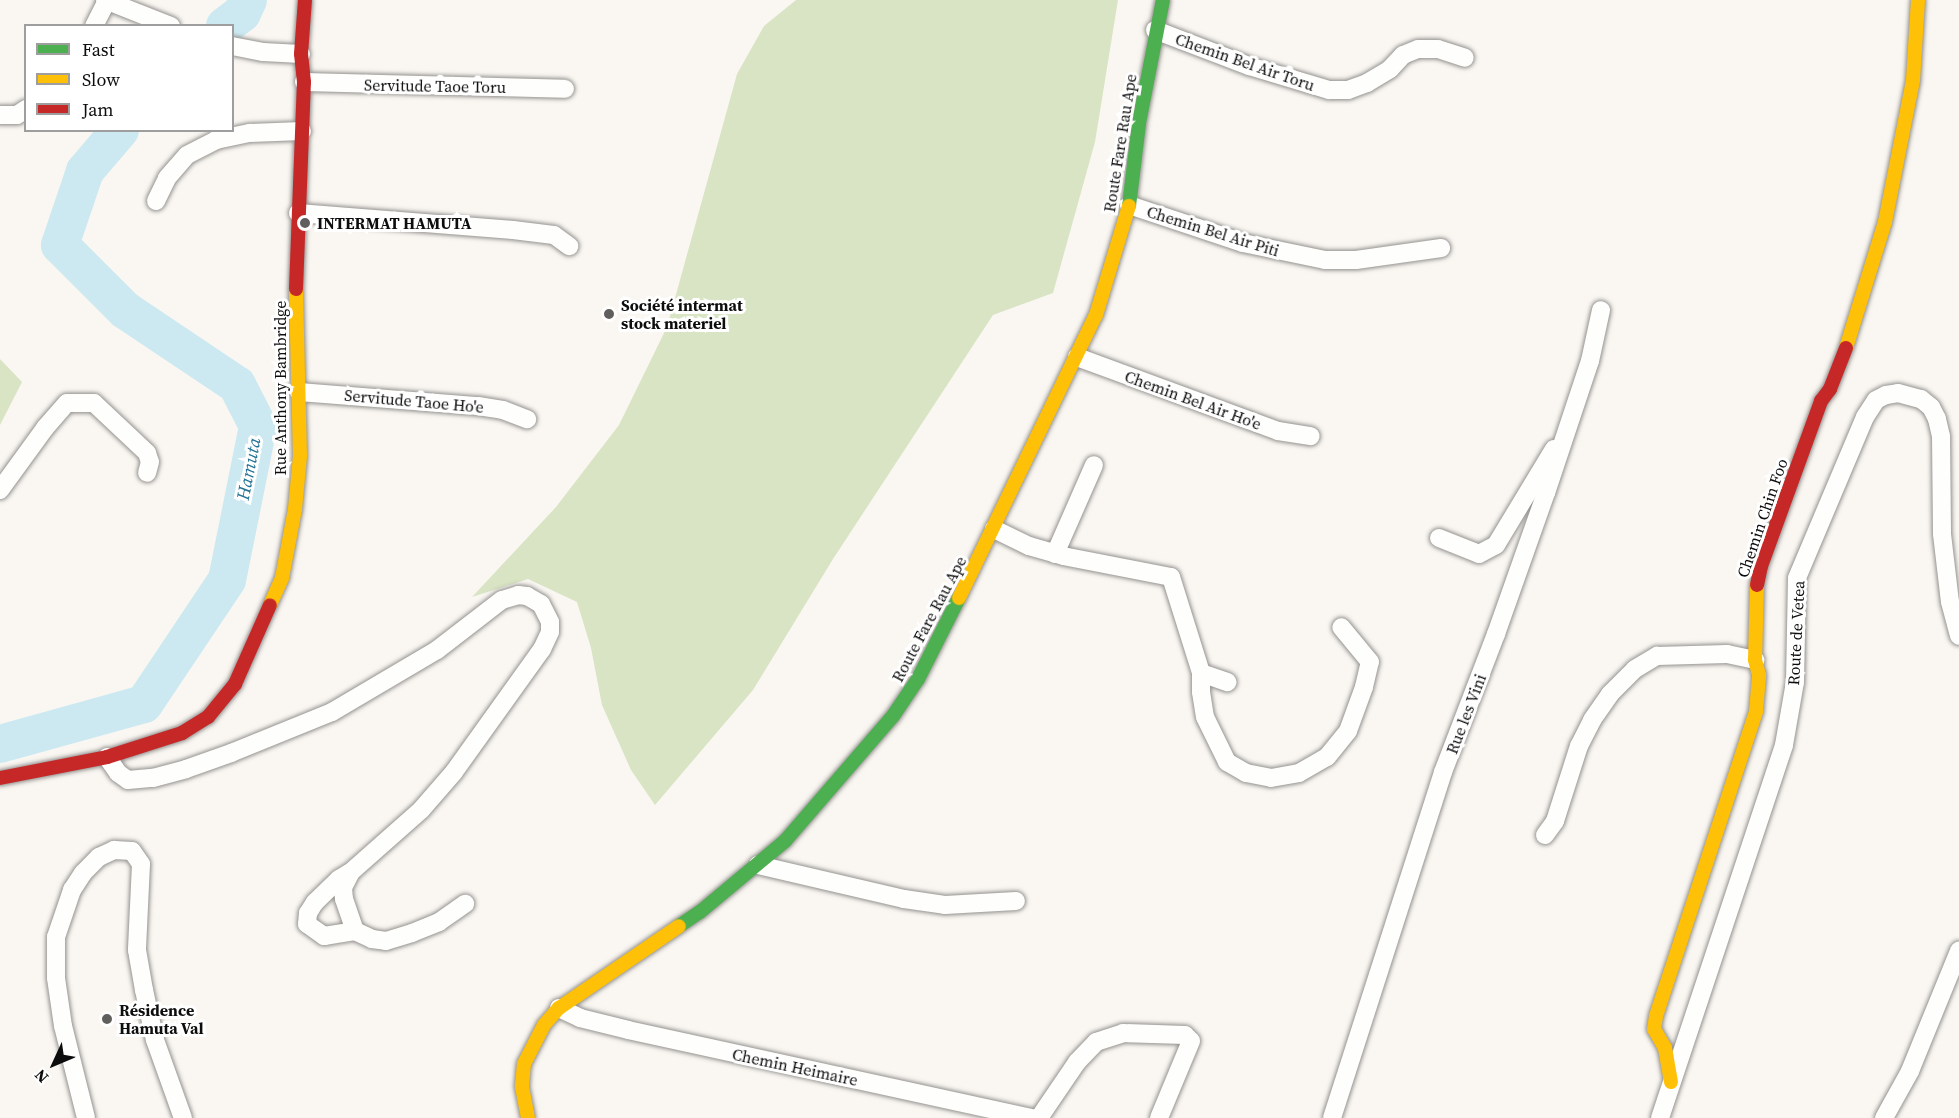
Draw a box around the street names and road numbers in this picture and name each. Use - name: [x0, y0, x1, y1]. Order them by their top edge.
- street label: Chemin Bel Air Toru: [1173, 29, 1317, 95]
- street label: Route Fare Rau Ape: [1100, 73, 1140, 213]
- street label: Servitude Taoe Toru: [363, 75, 507, 97]
- street label: Chemin Bel Air Piti: [1145, 202, 1281, 260]
- street label: Rue Anthony Bambridge: [270, 301, 290, 475]
- street label: Chemin Bel Air Ho'e: [1122, 366, 1264, 434]
- street label: Servitude Taoe Ho'e: [343, 385, 485, 417]
- street label: Chemin Chin Foo: [1733, 456, 1791, 580]
- street label: Route Fare Rau Ape: [888, 553, 970, 685]
- street label: Route de Vetea: [1784, 580, 1808, 686]
- street label: Rue les Vini: [1442, 671, 1490, 757]
- street label: Chemin Heimaire: [731, 1044, 859, 1090]

